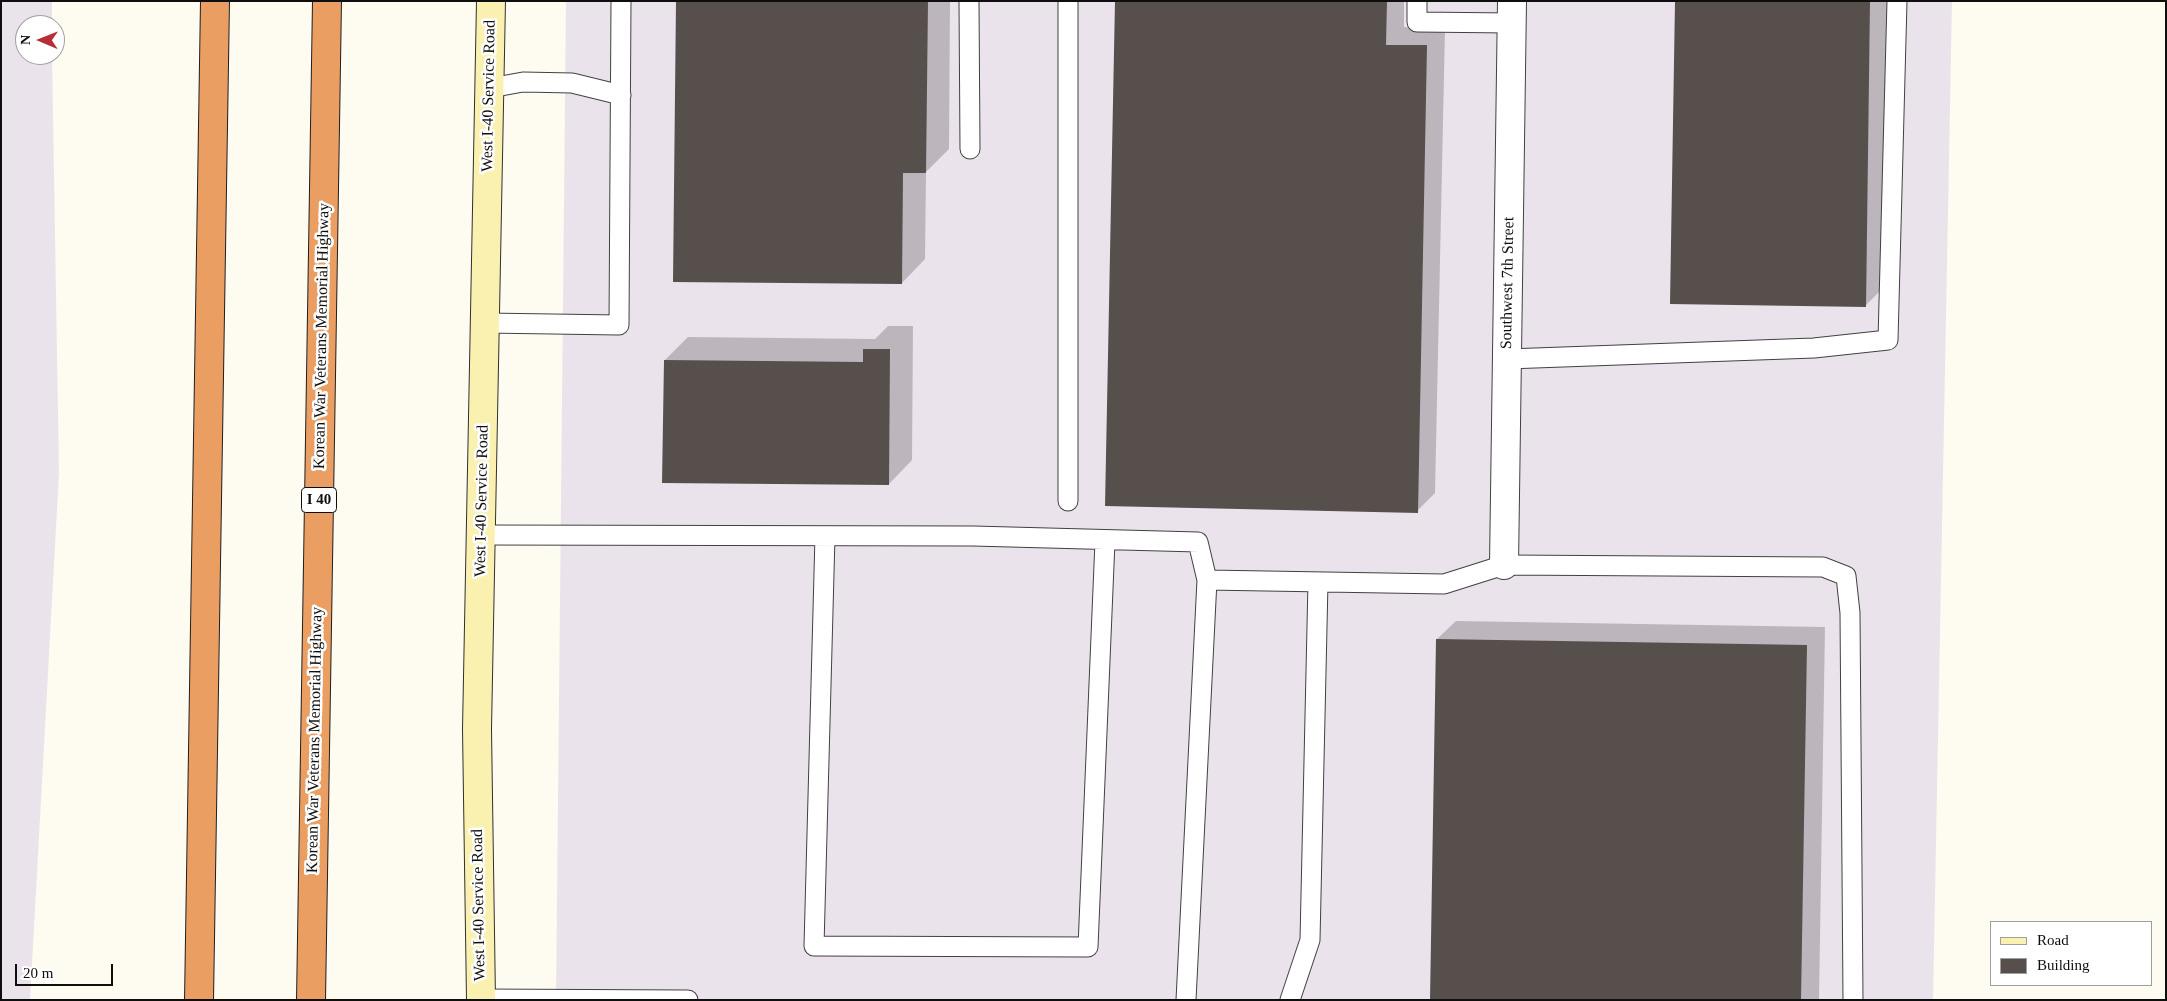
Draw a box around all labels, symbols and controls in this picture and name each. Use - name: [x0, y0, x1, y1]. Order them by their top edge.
- north arrow: [15, 15, 65, 65]
- street label: West I-40 Service Road: [478, 20, 500, 172]
- text: N: [18, 35, 33, 45]
- street label: Korean War Veterans Memorial Highway: [310, 203, 334, 469]
- street label: Southwest 7th Street: [1497, 217, 1519, 349]
- street label: West I-40 Service Road: [471, 425, 493, 577]
- road number: I 40: [302, 488, 336, 512]
- street label: Korean War Veterans Memorial Highway: [303, 607, 327, 873]
- street label: West I-40 Service Road: [468, 829, 490, 981]
- legend: [1990, 921, 2152, 986]
- text: Road: [2037, 932, 2069, 948]
- scale bar: [18, 954, 115, 986]
- text: Building: [2037, 957, 2090, 973]
- text: 20 m: [23, 965, 53, 981]

